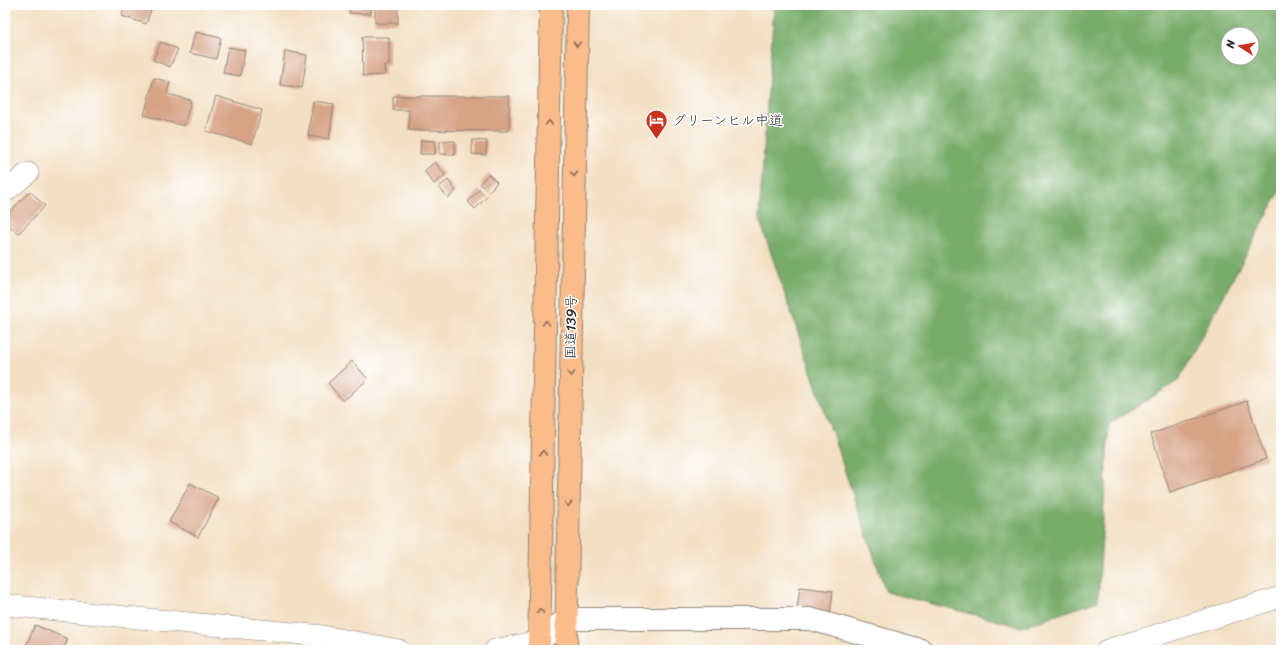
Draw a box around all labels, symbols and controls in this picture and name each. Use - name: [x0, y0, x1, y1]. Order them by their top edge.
- north arrow: [1220, 26, 1260, 66]
- text: N: [1220, 38, 1241, 51]
- one-way arrow: [573, 41, 581, 47]
- hotel icon: グリーンヒル中道: [644, 107, 670, 140]
- place label: グリーンヒル中道: [672, 108, 783, 133]
- one-way arrow: [545, 120, 553, 126]
- one-way arrow: [570, 171, 578, 177]
- street label: 国道139号: [558, 295, 584, 359]
- one-way arrow: [541, 320, 550, 326]
- one-way arrow: [566, 371, 575, 377]
- one-way arrow: [539, 450, 547, 456]
- one-way arrow: [564, 501, 572, 507]
- one-way arrow: [536, 608, 544, 614]

